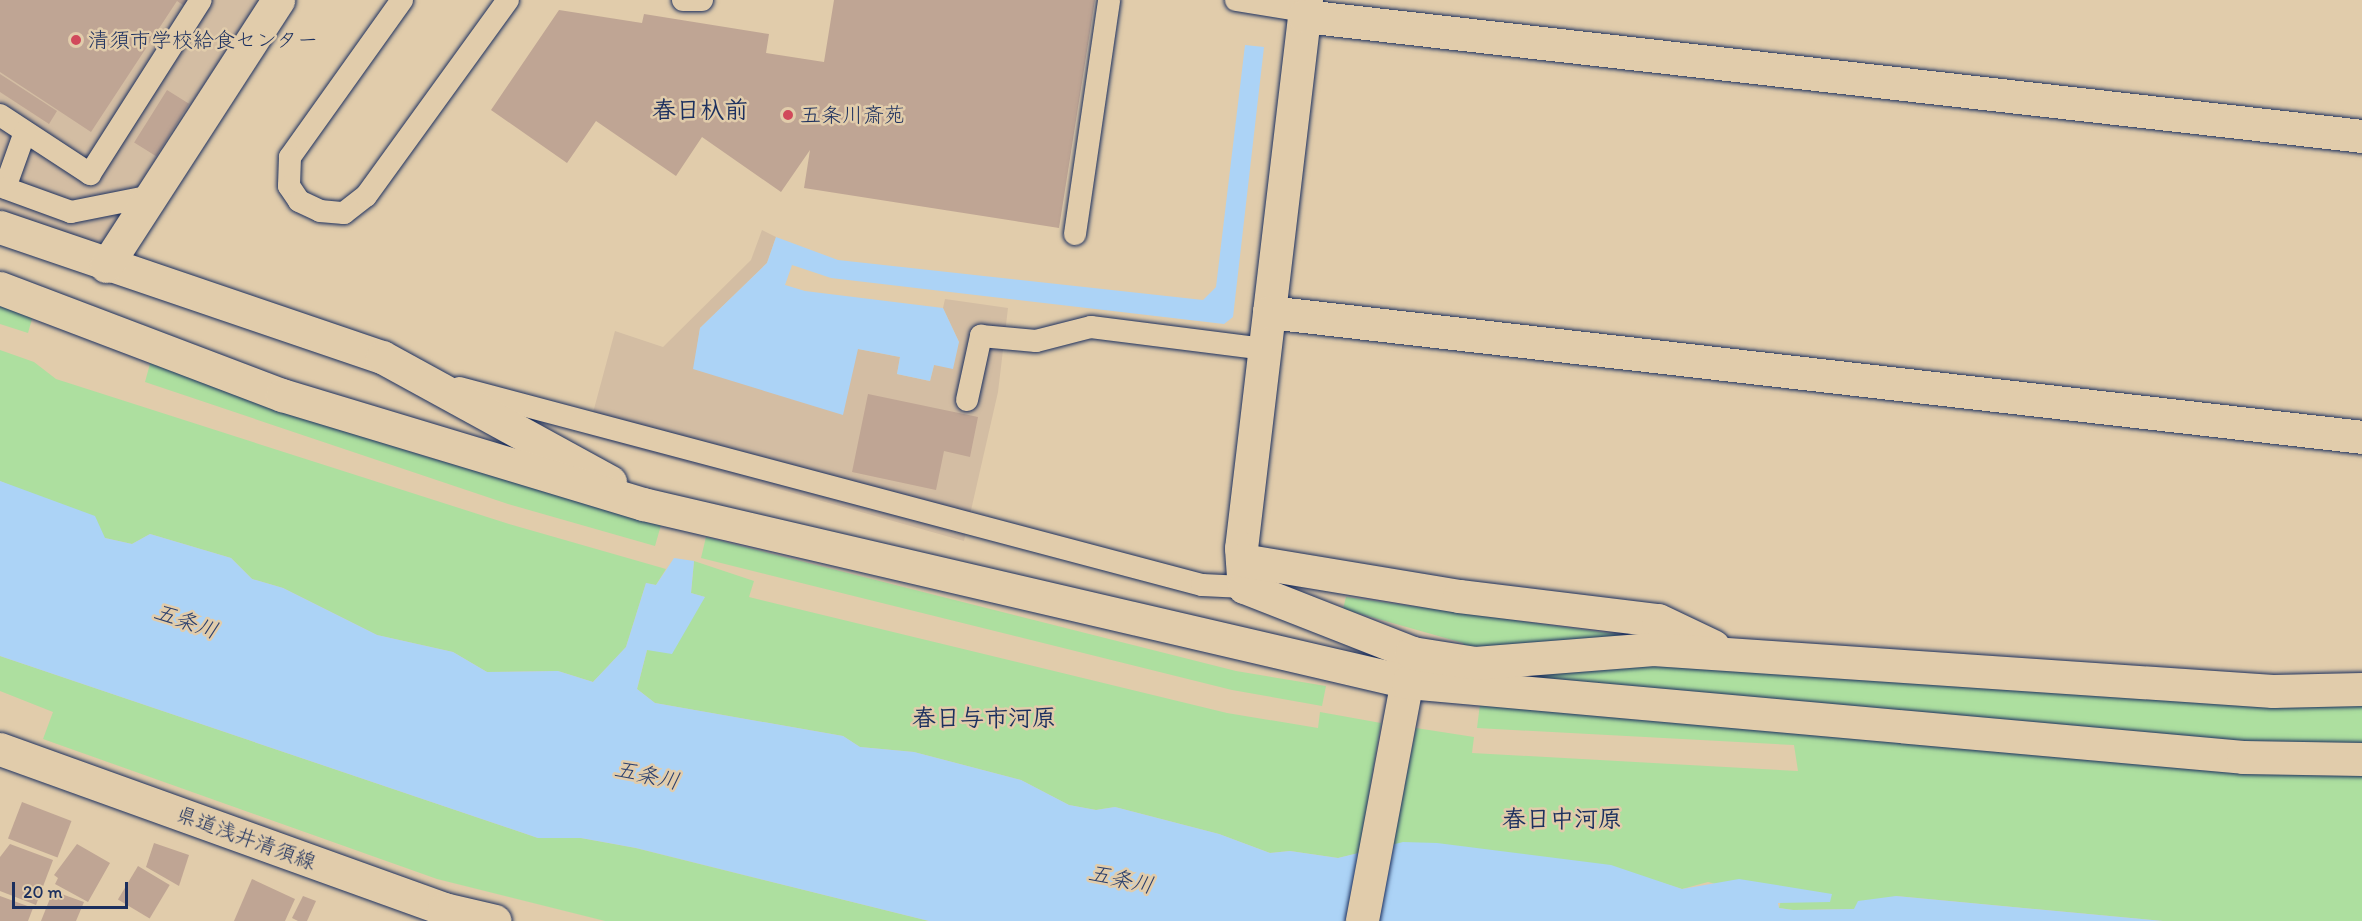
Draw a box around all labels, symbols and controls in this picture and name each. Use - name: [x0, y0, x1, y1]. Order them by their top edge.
- place label: 清須市学校給食センター: [88, 27, 319, 53]
- marker: 清須市学校給食センター: [69, 33, 83, 47]
- district label: 春日杁前: [652, 96, 748, 124]
- place label: 五条川斎苑: [800, 102, 905, 128]
- marker: 五条川斎苑: [781, 108, 795, 122]
- water label: 五条川: [151, 598, 221, 644]
- district label: 春日与市河原: [912, 704, 1056, 732]
- water label: 五条川: [612, 755, 682, 795]
- street label: 県道浅井清須線: [173, 801, 319, 875]
- district label: 春日中河原: [1502, 805, 1622, 833]
- water label: 五条川: [1086, 859, 1156, 899]
- scale bar: [15, 870, 130, 908]
- text: 20 m: [23, 881, 63, 903]

